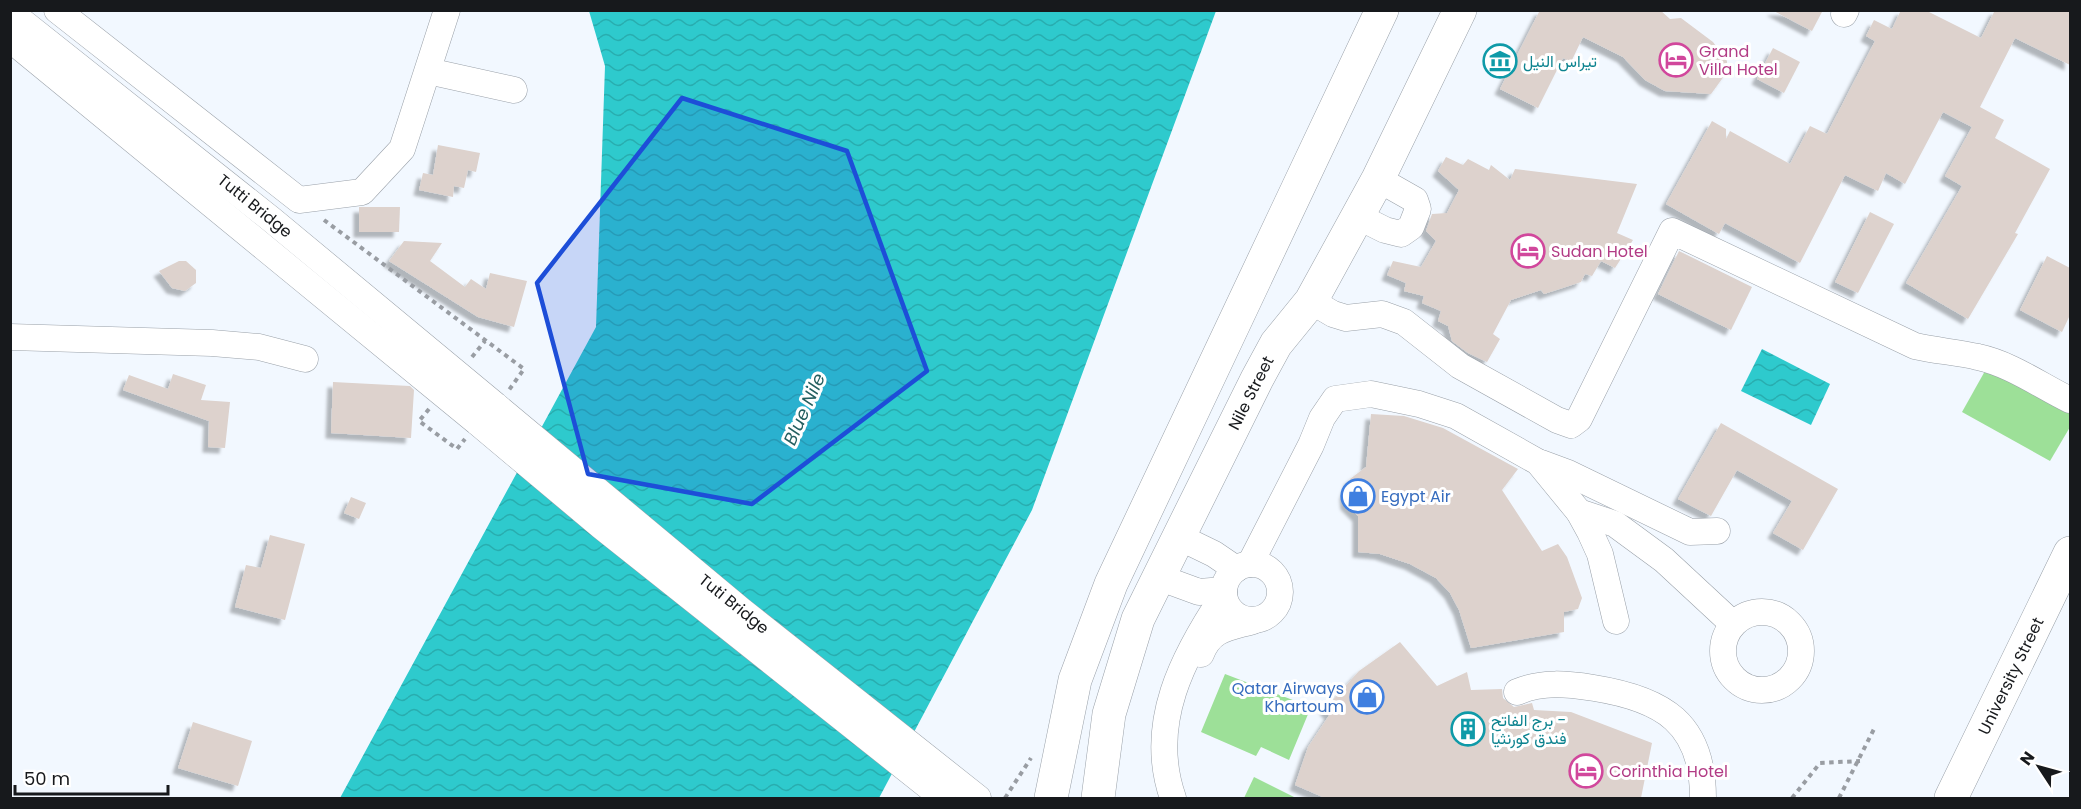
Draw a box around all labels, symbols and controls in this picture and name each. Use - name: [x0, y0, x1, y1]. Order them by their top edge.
- place label: Grand Villa Hotel: [1699, 40, 1778, 81]
- hotel icon: Grand Villa Hotel: [1658, 42, 1694, 78]
- museum icon: تيراس النيل: [1482, 43, 1518, 79]
- place label: تيراس النيل: [1523, 50, 1597, 73]
- street label: Tutti Bridge: [213, 169, 297, 243]
- hotel icon: Sudan Hotel: [1510, 233, 1546, 269]
- place label: Sudan Hotel: [1551, 240, 1648, 263]
- street label: Nile Street: [1223, 352, 1280, 434]
- water label: Blue Nile: [777, 369, 831, 449]
- shop icon: Egypt Air: [1340, 478, 1376, 514]
- place label: Egypt Air: [1381, 485, 1451, 508]
- street label: Tuti Bridge: [694, 569, 774, 639]
- street label: University Street: [1973, 613, 2049, 739]
- place label: Qatar Airways Khartoum: [1232, 677, 1344, 718]
- shop icon: Qatar Airways Khartoum: [1349, 679, 1385, 715]
- place label: برج الفاتح - فندق كورنثيا: [1491, 709, 1566, 750]
- building icon: برج الفاتح - فندق كورنثيا: [1450, 711, 1486, 747]
- north arrow: [2009, 737, 2069, 797]
- text: N: [2014, 747, 2040, 770]
- hotel icon: Corinthia Hotel: [1568, 753, 1604, 789]
- scale bar: [15, 758, 168, 796]
- place label: Corinthia Hotel: [1609, 760, 1728, 783]
- text: 50 m: [24, 766, 70, 791]

